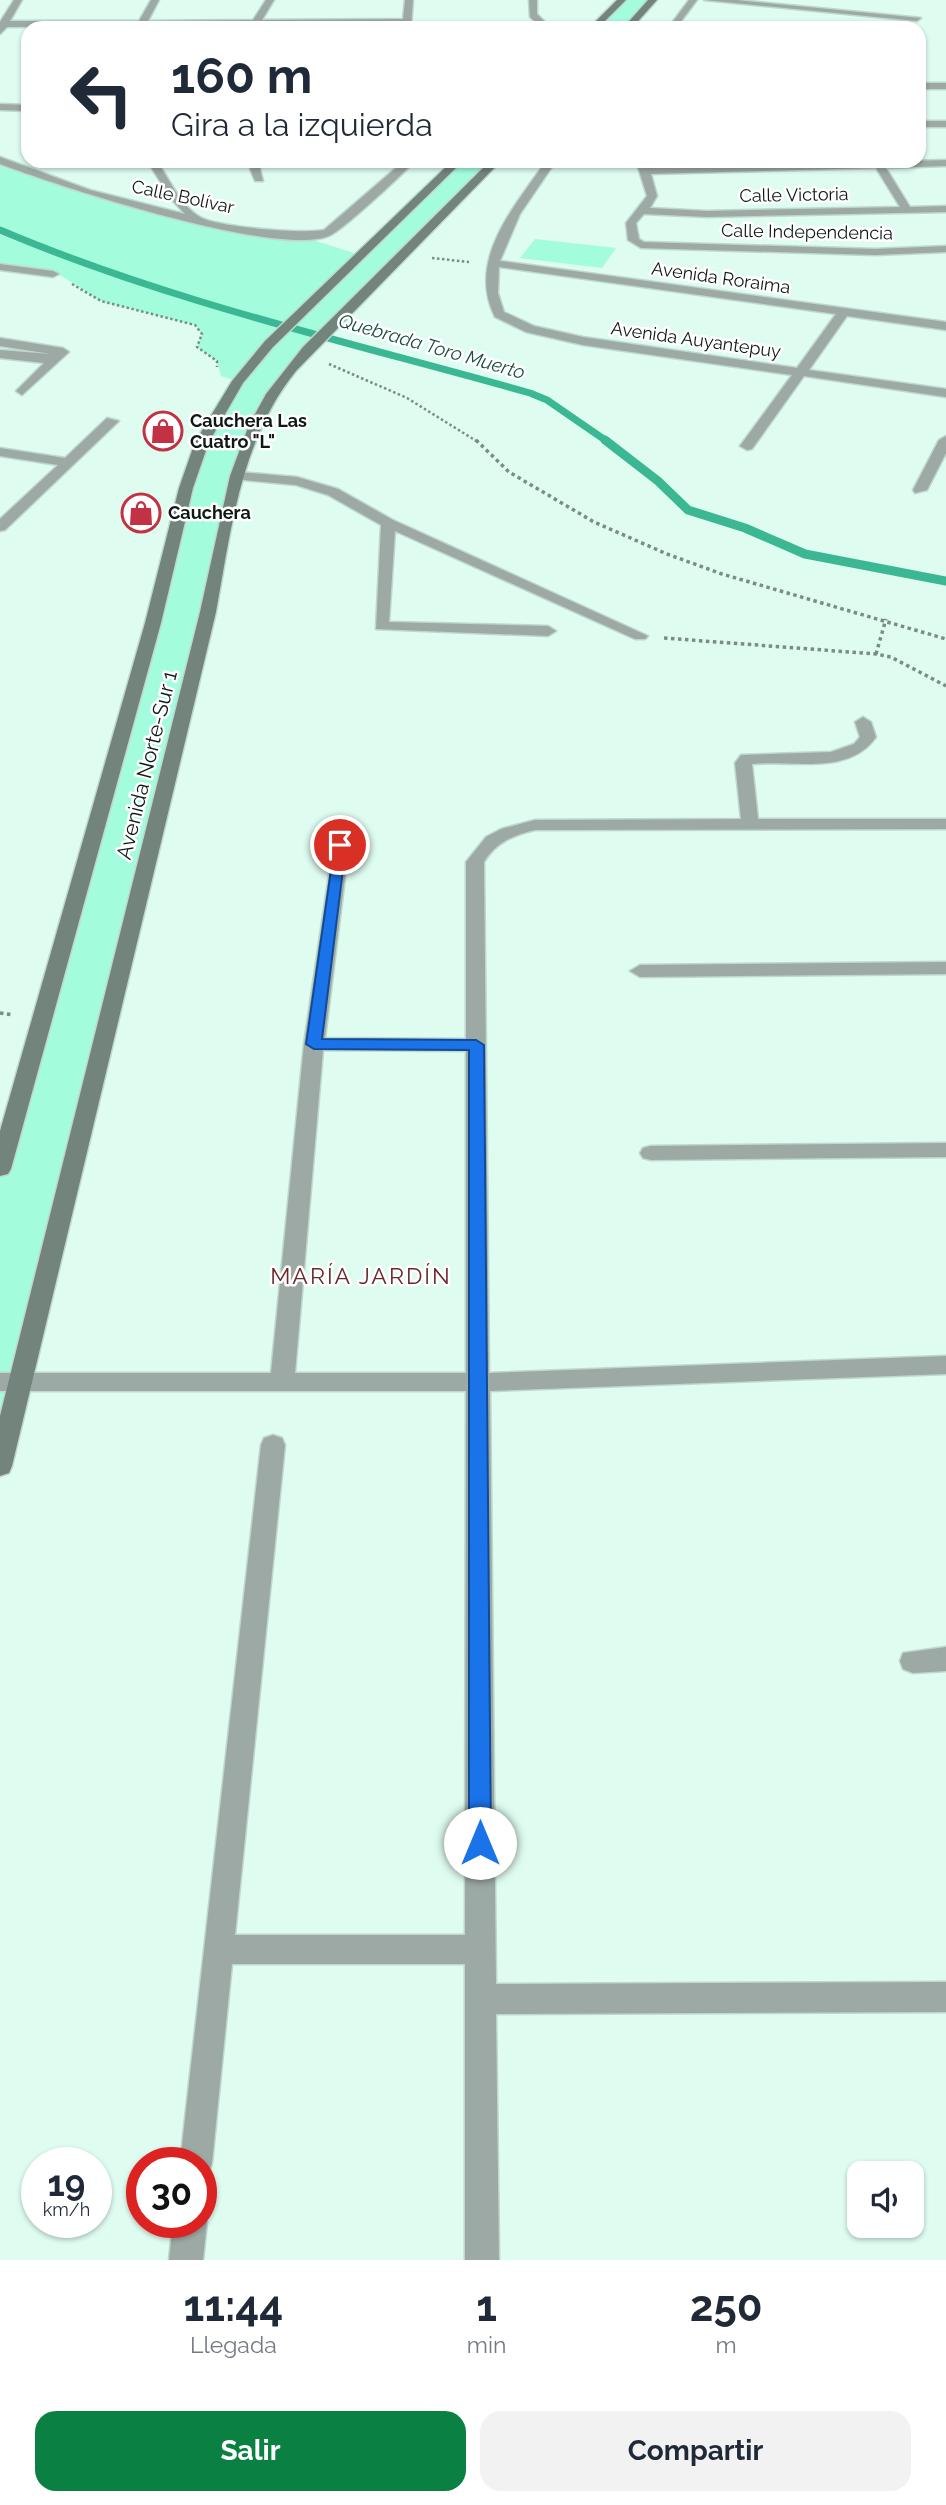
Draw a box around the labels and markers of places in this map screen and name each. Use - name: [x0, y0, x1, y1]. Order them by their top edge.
- shop icon: Cauchera Las Cuatro "L": [142, 410, 184, 452]
- place label: Cauchera Las Cuatro "L": [190, 410, 307, 452]
- shop icon: Cauchera: [120, 492, 162, 534]
- place label: Cauchera: [168, 502, 251, 523]
- pin: [310, 815, 370, 875]

